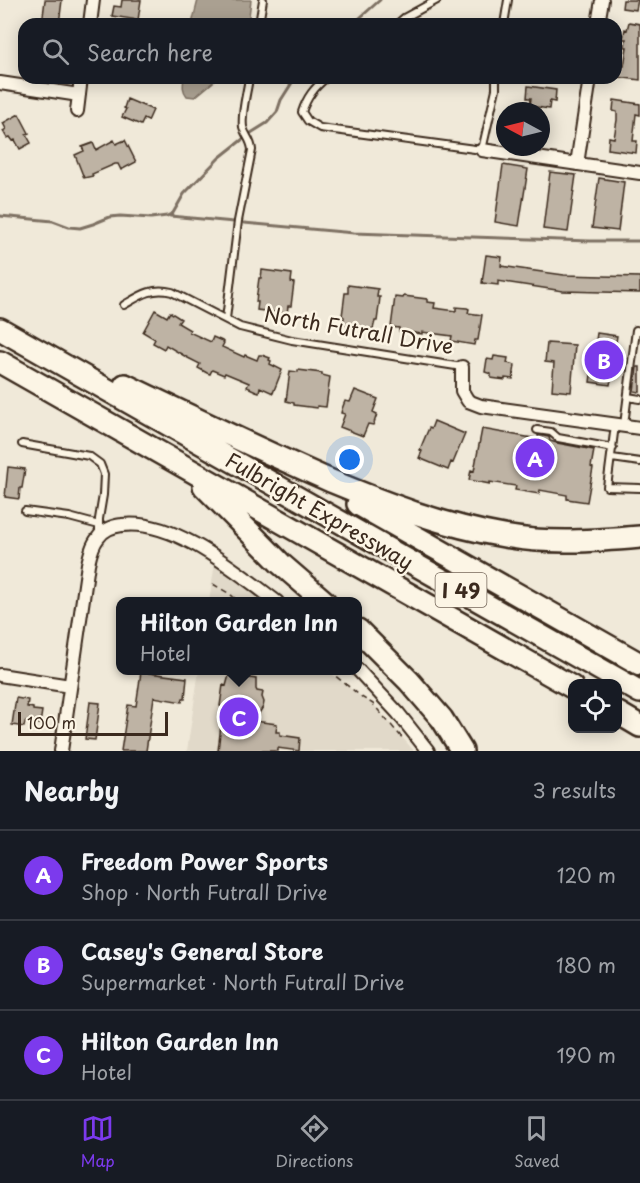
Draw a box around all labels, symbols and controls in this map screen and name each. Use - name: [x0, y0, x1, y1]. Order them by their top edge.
- search box: [18, 18, 622, 84]
- icon: search: [39, 35, 72, 68]
- text: Search here: [87, 35, 213, 68]
- north arrow: [496, 102, 550, 156]
- street label: North Futrall Drive: [262, 297, 456, 361]
- pin: B: [584, 338, 624, 382]
- pin: A: [516, 436, 554, 480]
- street label: Fulbright Expressway: [220, 443, 420, 577]
- your location: [335, 445, 364, 474]
- road number: I 49: [436, 573, 486, 607]
- popup: [116, 597, 362, 675]
- text: Hilton Garden Inn: [140, 605, 338, 638]
- text: Hotel: [140, 638, 191, 668]
- map controls: [568, 679, 622, 733]
- button: locate: [568, 679, 622, 733]
- pin: C: [220, 694, 258, 740]
- scale bar: [18, 709, 168, 736]
- text: 100 m: [27, 710, 76, 734]
- text: Nearby: [24, 771, 119, 810]
- text: 3 results: [533, 775, 616, 805]
- text: Freedom Power Sports: [81, 844, 328, 877]
- text: A: [36, 860, 51, 890]
- text: 120 m: [557, 860, 616, 890]
- text: Shop · North Futrall Drive: [81, 877, 327, 907]
- text: Casey's General Store: [81, 934, 324, 967]
- text: B: [37, 950, 50, 980]
- text: 180 m: [556, 950, 616, 980]
- text: Supermarket · North Futrall Drive: [81, 967, 404, 997]
- text: Hilton Garden Inn: [81, 1024, 279, 1057]
- text: C: [36, 1040, 51, 1070]
- text: 190 m: [557, 1040, 616, 1070]
- text: Hotel: [81, 1057, 132, 1087]
- tab: Map: [80, 1112, 115, 1172]
- tab: Directions: [275, 1112, 353, 1172]
- tab: Saved: [514, 1112, 560, 1172]

